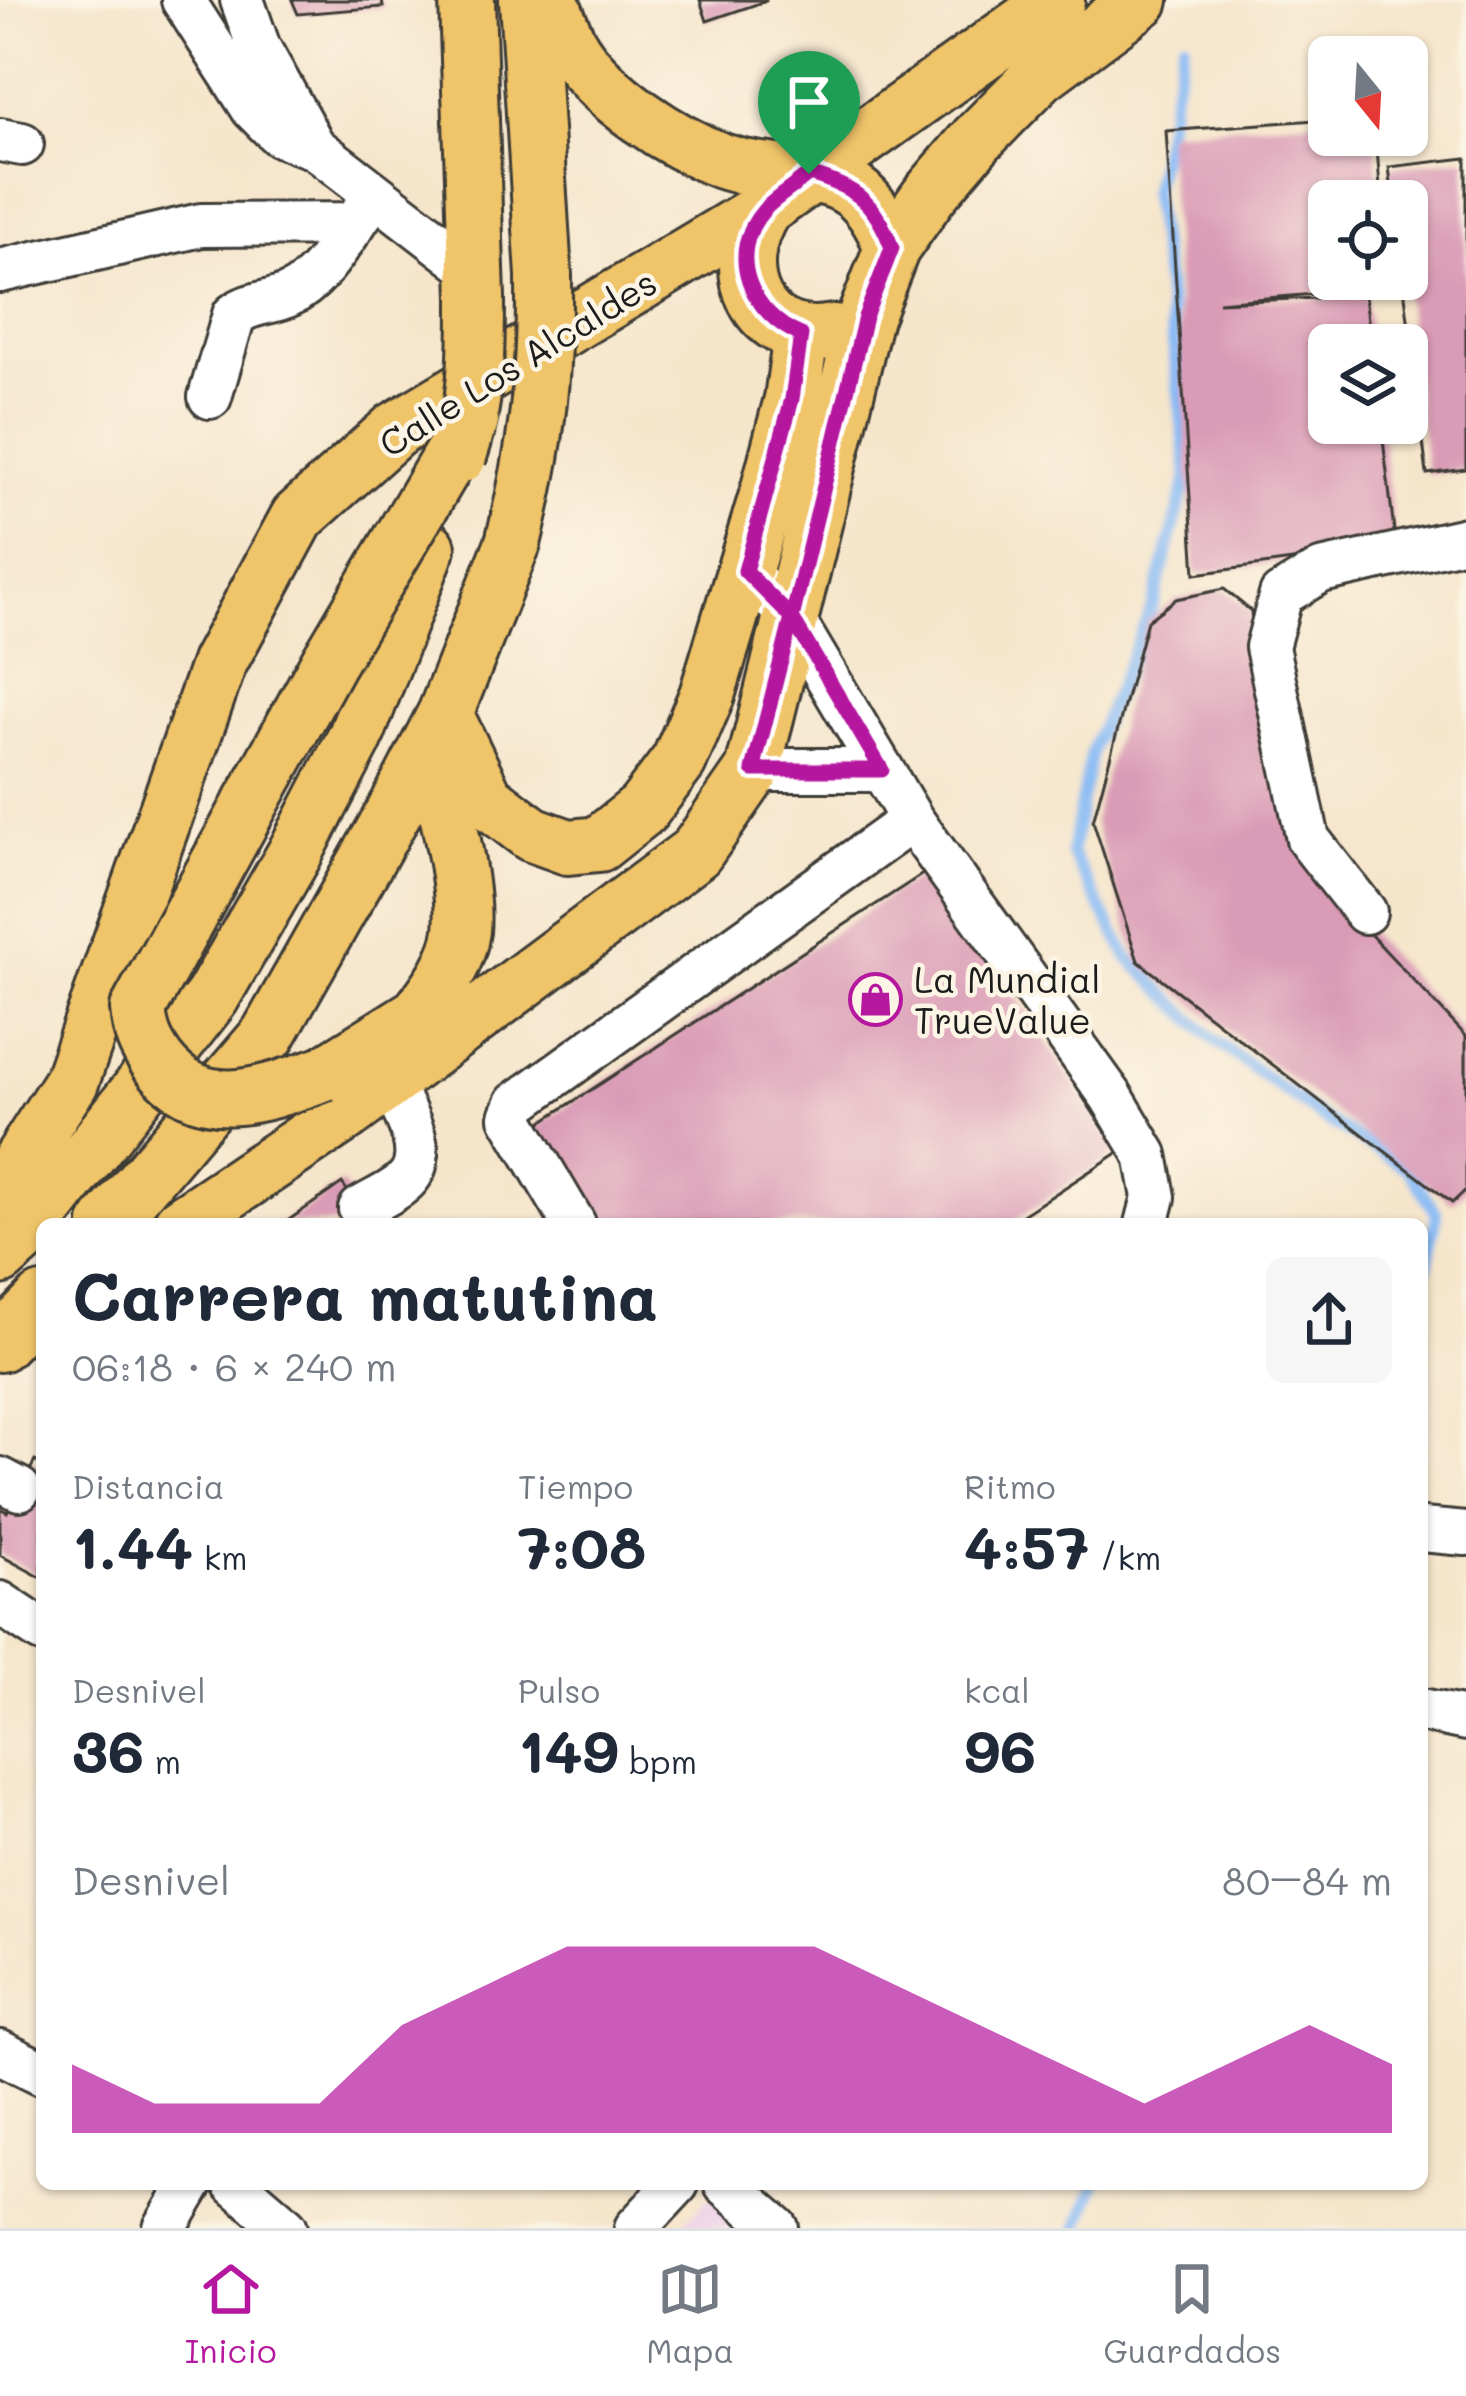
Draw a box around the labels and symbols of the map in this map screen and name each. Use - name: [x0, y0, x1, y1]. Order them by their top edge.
- north arrow: [1308, 36, 1428, 156]
- pin: [758, 51, 860, 174]
- street label: Calle Los Alcaldes: [369, 258, 665, 466]
- place label: La Mundial TrueValue: [914, 955, 1101, 1043]
- shop icon: La Mundial TrueValue: [847, 971, 903, 1027]

